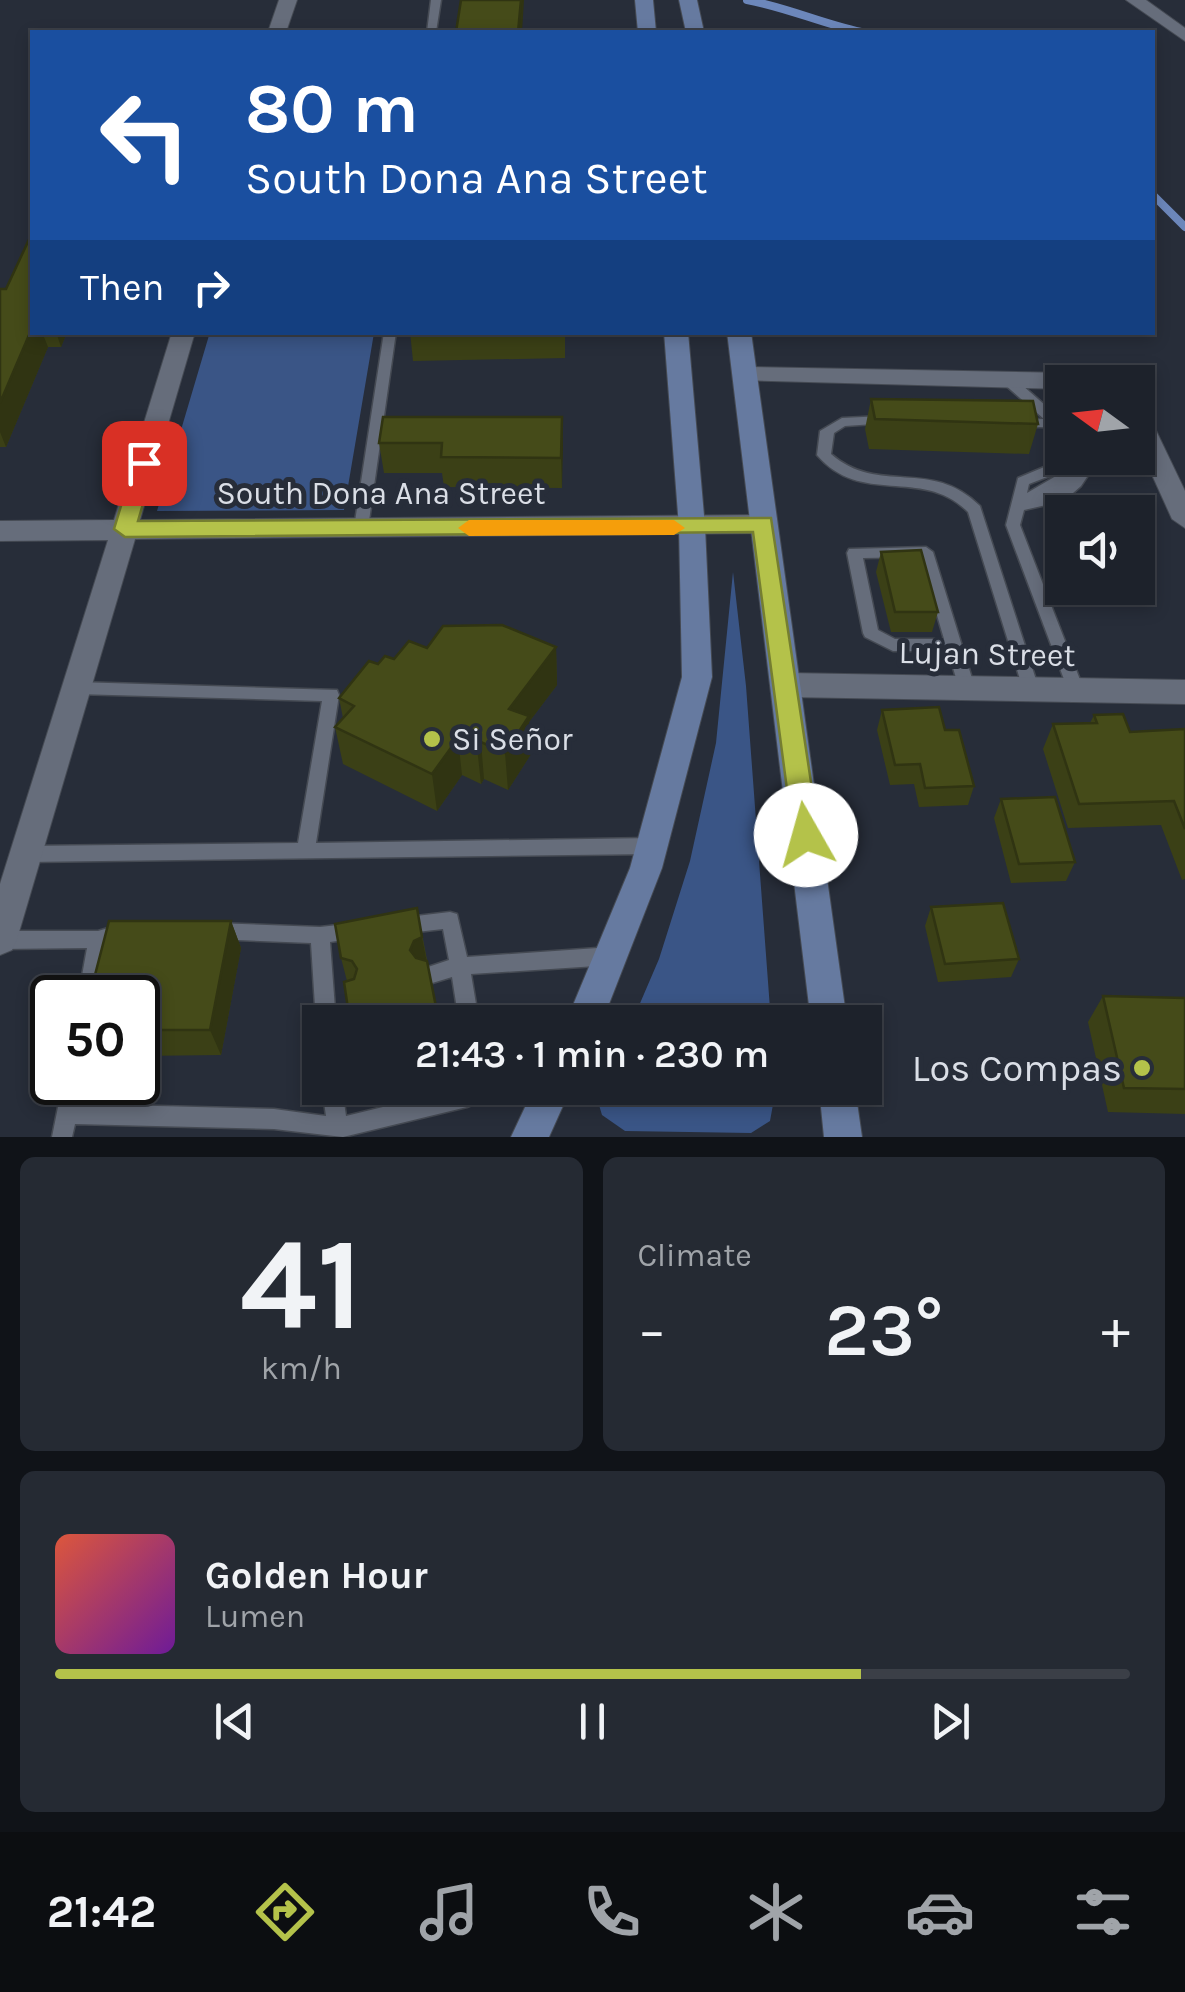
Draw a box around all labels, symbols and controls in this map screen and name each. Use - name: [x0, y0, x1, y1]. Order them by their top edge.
- text: 80 m: [245, 68, 419, 150]
- icon: left: [80, 70, 210, 200]
- text: South Dona Ana Street: [245, 152, 708, 204]
- icon: right: [184, 260, 239, 315]
- text: Then: [80, 265, 164, 310]
- north arrow: [1045, 365, 1155, 475]
- map controls: [1045, 365, 1155, 605]
- pin: [102, 421, 187, 506]
- icon: arrive: [117, 436, 172, 491]
- street label: South Dona Ana Street: [216, 475, 546, 512]
- button: sound: [1045, 495, 1155, 605]
- street label: Lujan Street: [898, 634, 1076, 674]
- place label: Si Señor: [452, 721, 573, 758]
- marker: Si Señor: [421, 728, 443, 750]
- position arrow: [754, 783, 858, 887]
- speed limit sign: 50: [30, 975, 160, 1105]
- text: 21:43 · 1 min · 230 m: [415, 1032, 769, 1077]
- place label: Los Compas: [912, 1046, 1122, 1091]
- marker: Los Compas: [1131, 1057, 1153, 1079]
- text: 41: [239, 1209, 363, 1361]
- text: Climate: [638, 1237, 752, 1274]
- text: 23°: [824, 1286, 943, 1374]
- text: −: [638, 1298, 666, 1362]
- text: +: [1101, 1298, 1130, 1362]
- text: km/h: [261, 1350, 342, 1387]
- text: Golden Hour: [205, 1553, 428, 1598]
- text: Lumen: [205, 1598, 305, 1635]
- icon: previous: [207, 1694, 262, 1749]
- icon: pause: [565, 1694, 620, 1749]
- icon: next: [923, 1694, 978, 1749]
- icon: directions: [250, 1877, 320, 1947]
- icon: music: [414, 1877, 484, 1947]
- icon: phone: [577, 1877, 647, 1947]
- icon: climate: [741, 1877, 811, 1947]
- icon: car: [905, 1877, 975, 1947]
- icon: filters: [1068, 1877, 1138, 1947]
- text: 21:42: [47, 1886, 156, 1938]

